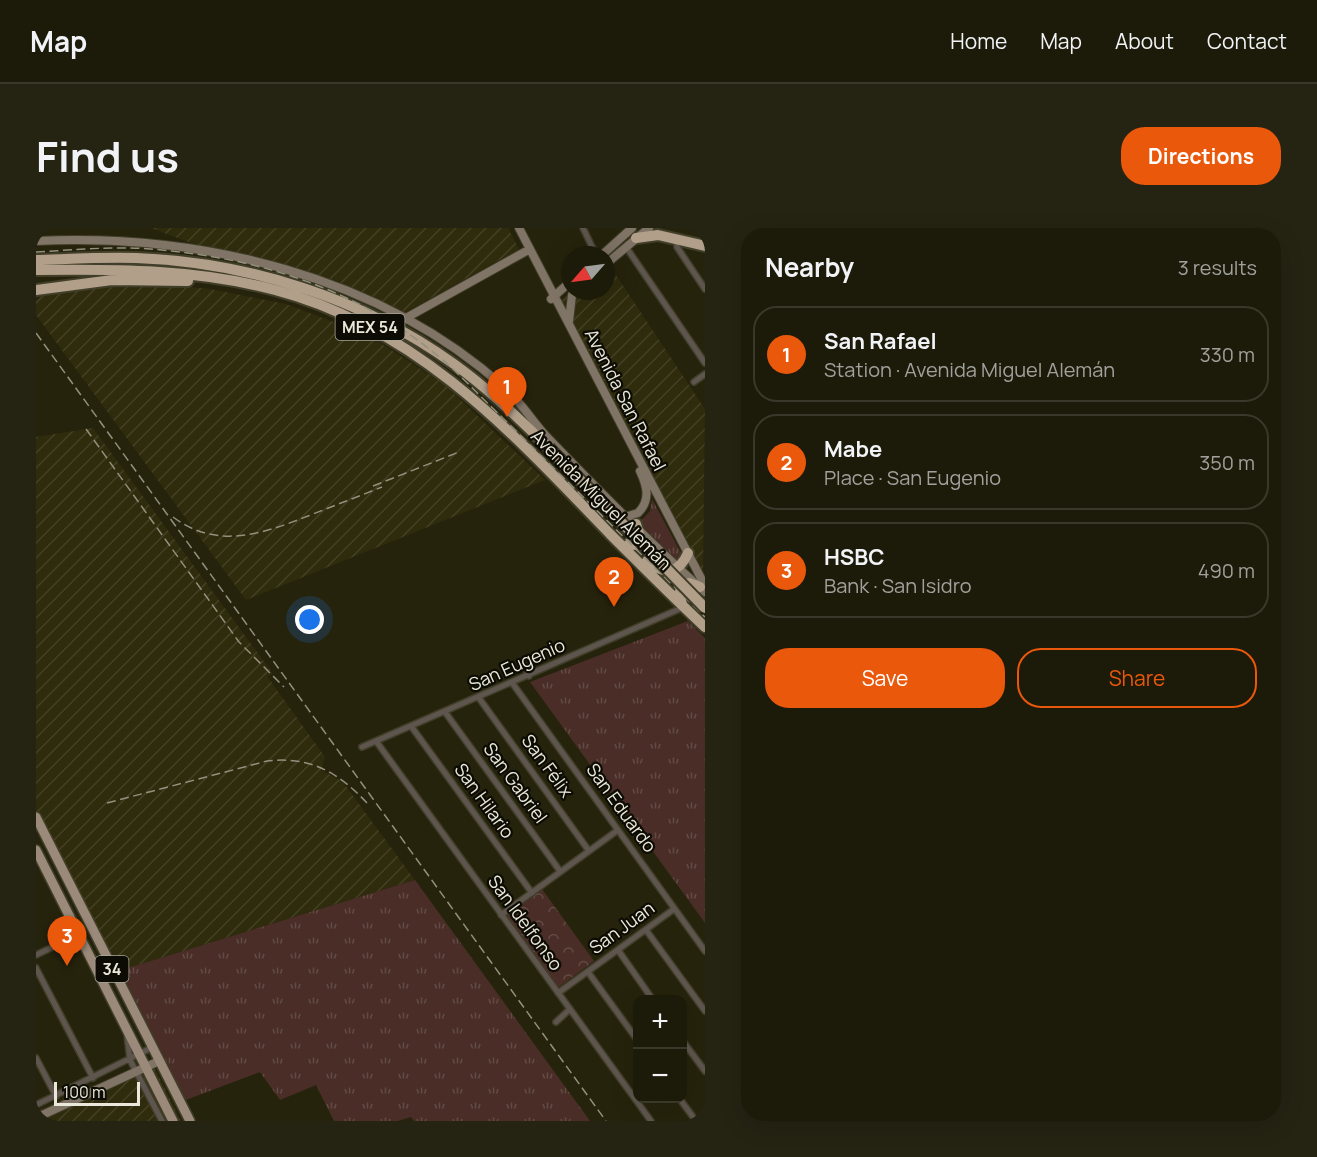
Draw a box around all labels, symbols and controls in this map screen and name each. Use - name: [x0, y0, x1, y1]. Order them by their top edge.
- text: Map: [30, 22, 87, 60]
- text: Home: [950, 27, 1007, 55]
- text: Map: [1040, 27, 1082, 55]
- text: About: [1115, 27, 1174, 55]
- text: Contact: [1207, 27, 1287, 55]
- text: Find us: [36, 127, 179, 185]
- button: Directions: [1121, 127, 1281, 185]
- north arrow: [561, 246, 615, 300]
- text: Nearby: [765, 249, 854, 285]
- text: 3 results: [1178, 254, 1257, 281]
- road number: MEX 54: [336, 314, 404, 340]
- street label: Avenida San Rafael: [580, 324, 672, 475]
- text: San Rafael: [824, 326, 937, 356]
- text: 1: [782, 341, 791, 368]
- text: 330 m: [1200, 341, 1255, 368]
- text: Station · Avenida Miguel Alemán: [824, 356, 1115, 383]
- pin: 1: [488, 368, 526, 417]
- street label: Avenida Miguel Alemán: [526, 424, 677, 575]
- text: Mabe: [824, 434, 882, 464]
- text: 2: [781, 449, 792, 476]
- text: 350 m: [1199, 449, 1255, 476]
- text: Place · San Eugenio: [824, 464, 1001, 491]
- text: HSBC: [824, 542, 884, 572]
- text: 3: [781, 557, 792, 584]
- text: 490 m: [1198, 557, 1255, 584]
- pin: 2: [594, 558, 634, 607]
- text: Bank · San Isidro: [824, 572, 972, 599]
- your location: [295, 605, 324, 634]
- street label: San Eugenio: [465, 632, 568, 696]
- button: Save: [765, 648, 1005, 708]
- button: Share: [1017, 648, 1257, 708]
- street label: San Félix: [517, 729, 579, 802]
- street label: San Gabriel: [478, 737, 553, 828]
- street label: San Hilario: [449, 758, 520, 843]
- street label: San Eduardo: [581, 758, 662, 857]
- street label: San Idelfonso: [483, 870, 569, 975]
- street label: San Juan: [584, 895, 659, 959]
- pin: 3: [48, 916, 87, 966]
- road number: 34: [96, 956, 128, 982]
- map controls: [633, 995, 687, 1103]
- button: +: [633, 995, 687, 1049]
- button: −: [633, 1049, 687, 1103]
- scale bar: [54, 1079, 140, 1106]
- text: 100 m: [63, 1081, 106, 1103]

